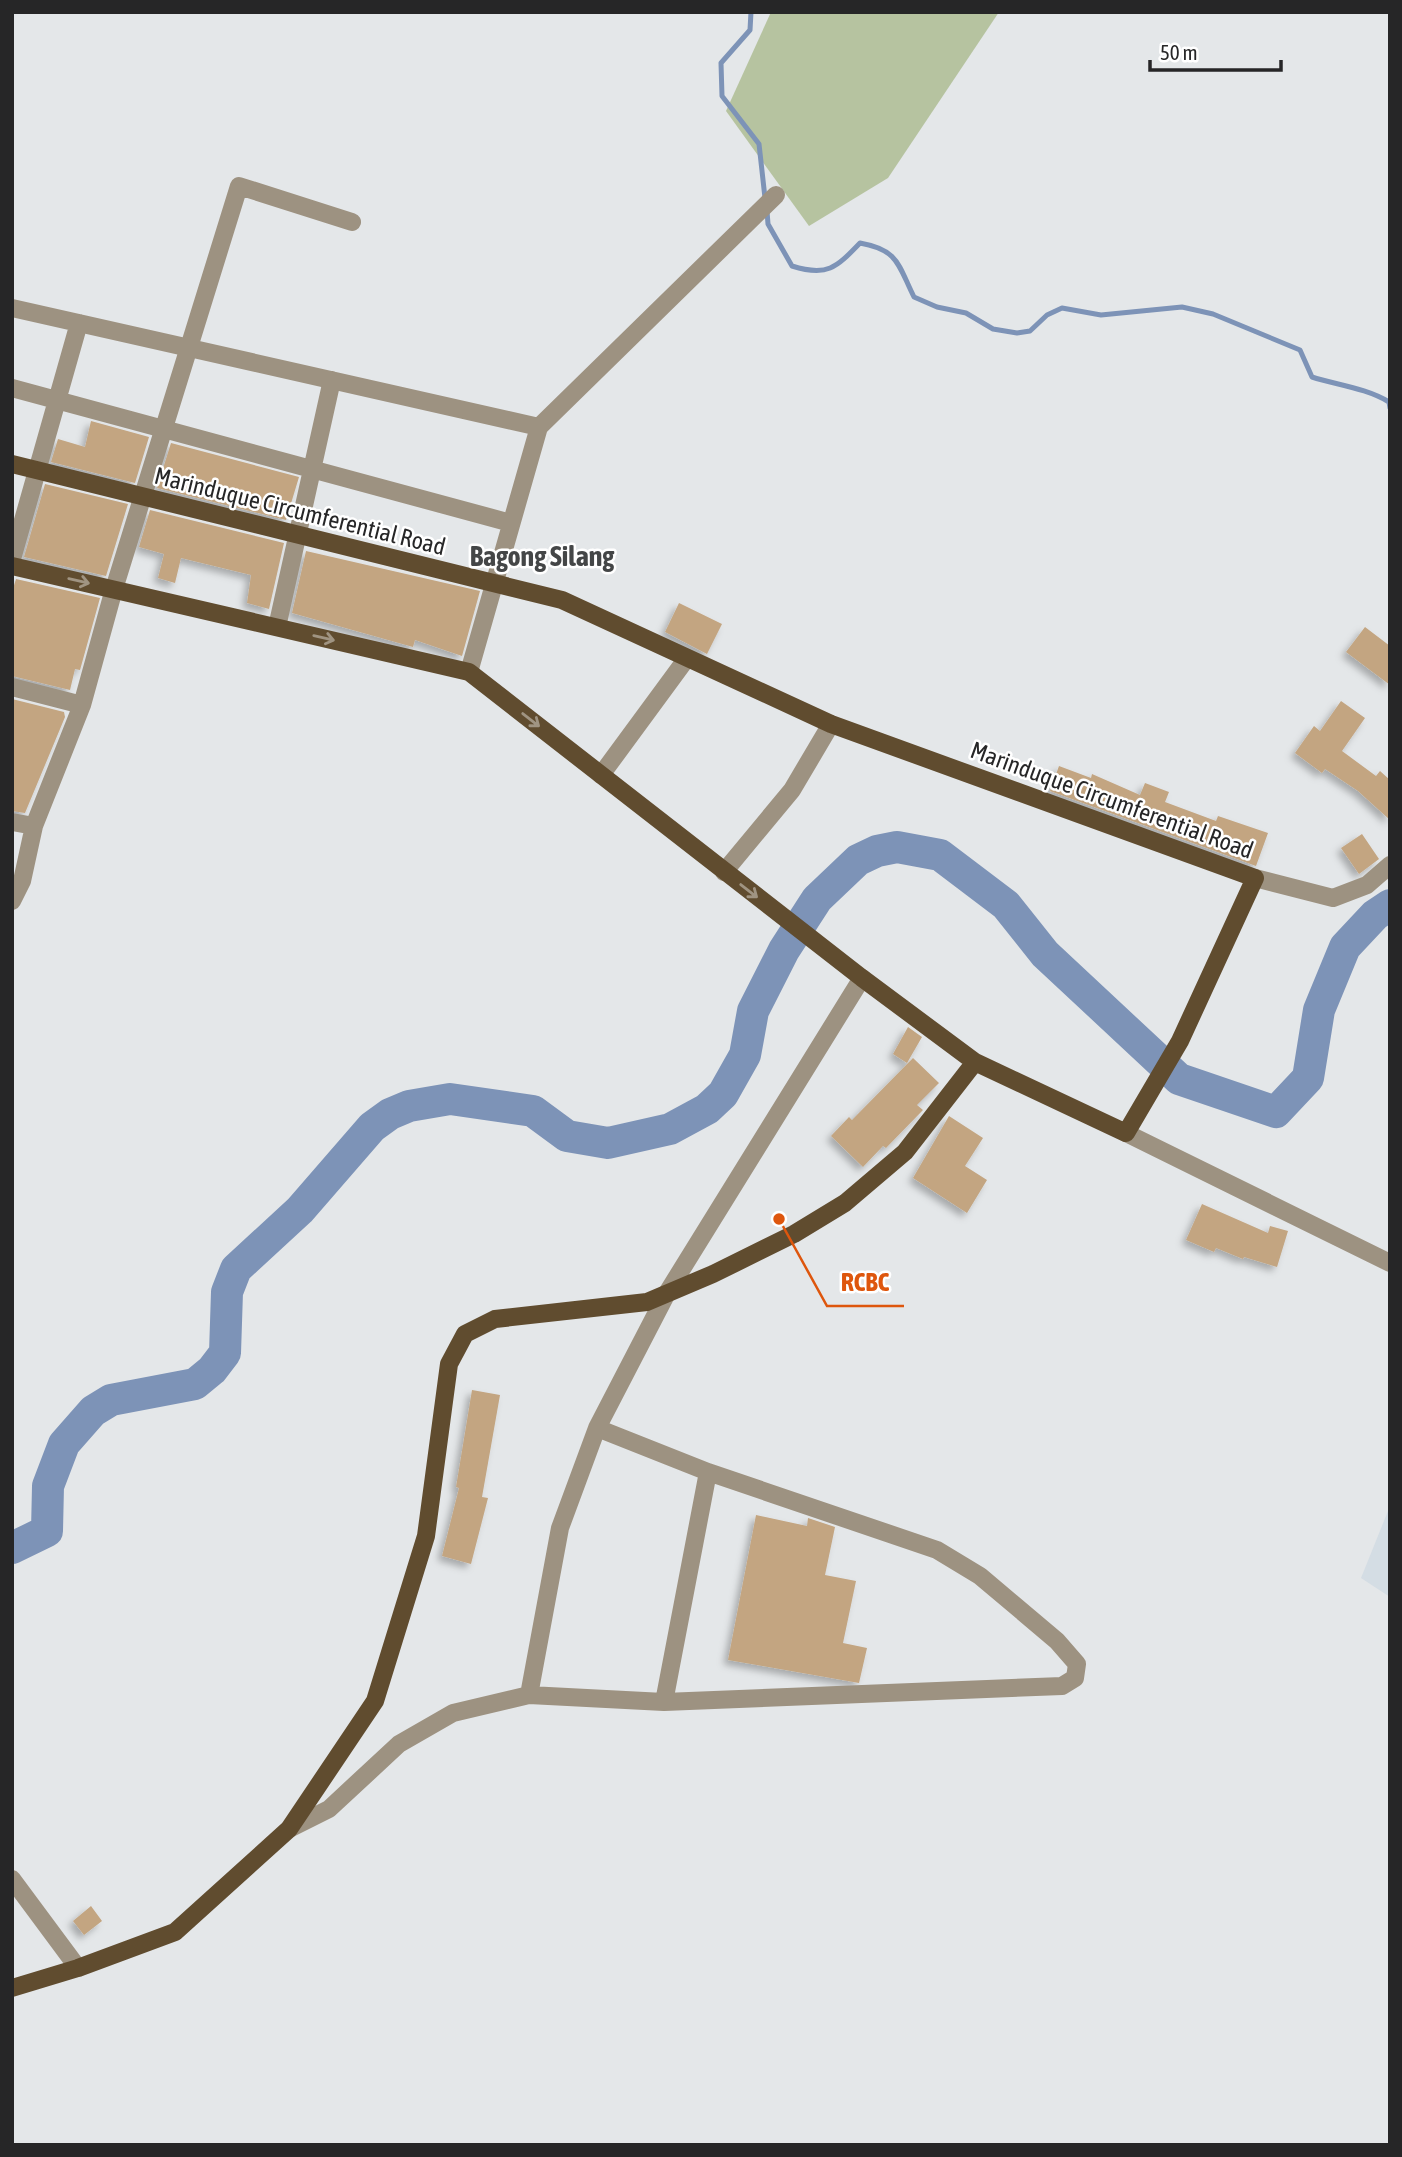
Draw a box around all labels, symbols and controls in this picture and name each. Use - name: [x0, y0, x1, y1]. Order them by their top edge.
- scale bar: [1150, 28, 1281, 72]
- text: 50 m: [1160, 40, 1198, 64]
- street label: Marinduque Circumferential Road: [152, 462, 448, 560]
- district label: Bagong Silang: [470, 540, 615, 572]
- one-way arrow: [67, 575, 90, 588]
- one-way arrow: [312, 632, 335, 645]
- one-way arrow: [521, 713, 540, 728]
- street label: Marinduque Circumferential Road: [967, 736, 1257, 864]
- one-way arrow: [739, 883, 757, 898]
- callout: RCBC: [827, 1259, 904, 1306]
- text: RCBC: [841, 1267, 890, 1297]

